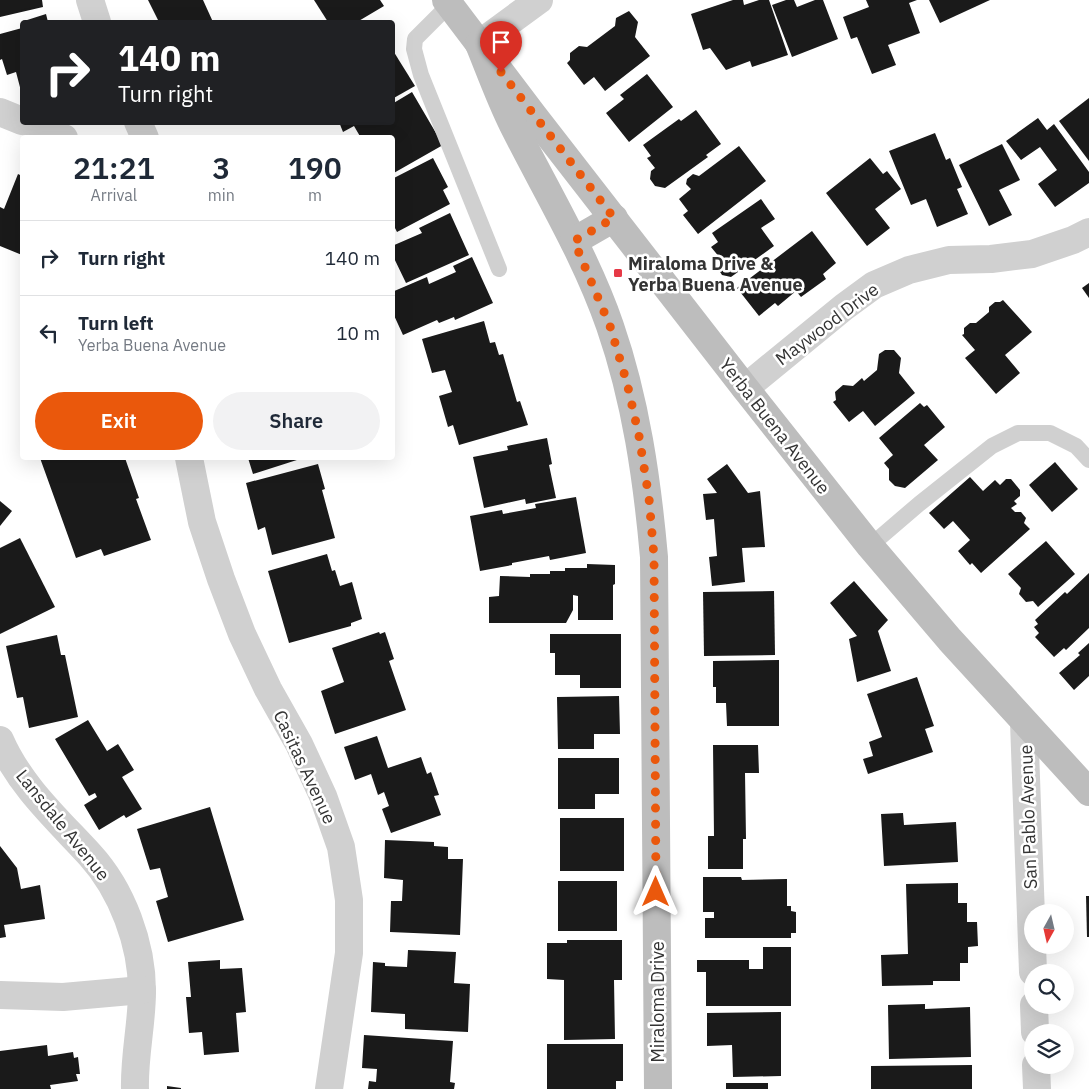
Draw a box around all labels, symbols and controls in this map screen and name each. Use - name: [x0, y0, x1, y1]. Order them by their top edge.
- pin: [480, 21, 522, 72]
- icon: arrive: [487, 28, 515, 56]
- text: 140 m: [118, 35, 221, 81]
- icon: right: [35, 40, 100, 105]
- text: Turn right: [118, 79, 213, 108]
- text: 21:21: [73, 148, 155, 187]
- text: 3: [212, 148, 230, 187]
- text: 190: [288, 148, 342, 187]
- text: Arrival: [91, 185, 137, 205]
- text: min: [208, 185, 235, 205]
- text: m: [308, 185, 322, 205]
- icon: right: [35, 244, 63, 272]
- text: Turn right: [78, 246, 165, 270]
- text: 140 m: [325, 246, 380, 270]
- place label: Miraloma Drive & Yerba Buena Avenue: [628, 252, 803, 296]
- marker: Miraloma Drive & Yerba Buena Avenue: [612, 267, 624, 279]
- street label: Maywood Drive: [771, 278, 883, 370]
- text: Turn left: [78, 311, 154, 335]
- icon: left: [35, 319, 63, 347]
- text: 10 m: [336, 321, 380, 345]
- text: Yerba Buena Avenue: [78, 335, 226, 355]
- street label: Yerba Buena Avenue: [715, 353, 835, 499]
- button: Exit: [35, 392, 203, 450]
- button: Share: [213, 392, 380, 450]
- street label: Casitas Avenue: [269, 706, 341, 828]
- street label: San Pablo Avenue: [1014, 744, 1042, 890]
- street label: Lansdale Avenue: [11, 765, 115, 885]
- position arrow: [629, 865, 681, 917]
- north arrow: [1024, 904, 1074, 954]
- map controls: [1024, 904, 1074, 1074]
- street label: Miraloma Drive: [646, 941, 669, 1063]
- button: search: [1024, 964, 1074, 1014]
- button: layers: [1024, 1024, 1074, 1074]

